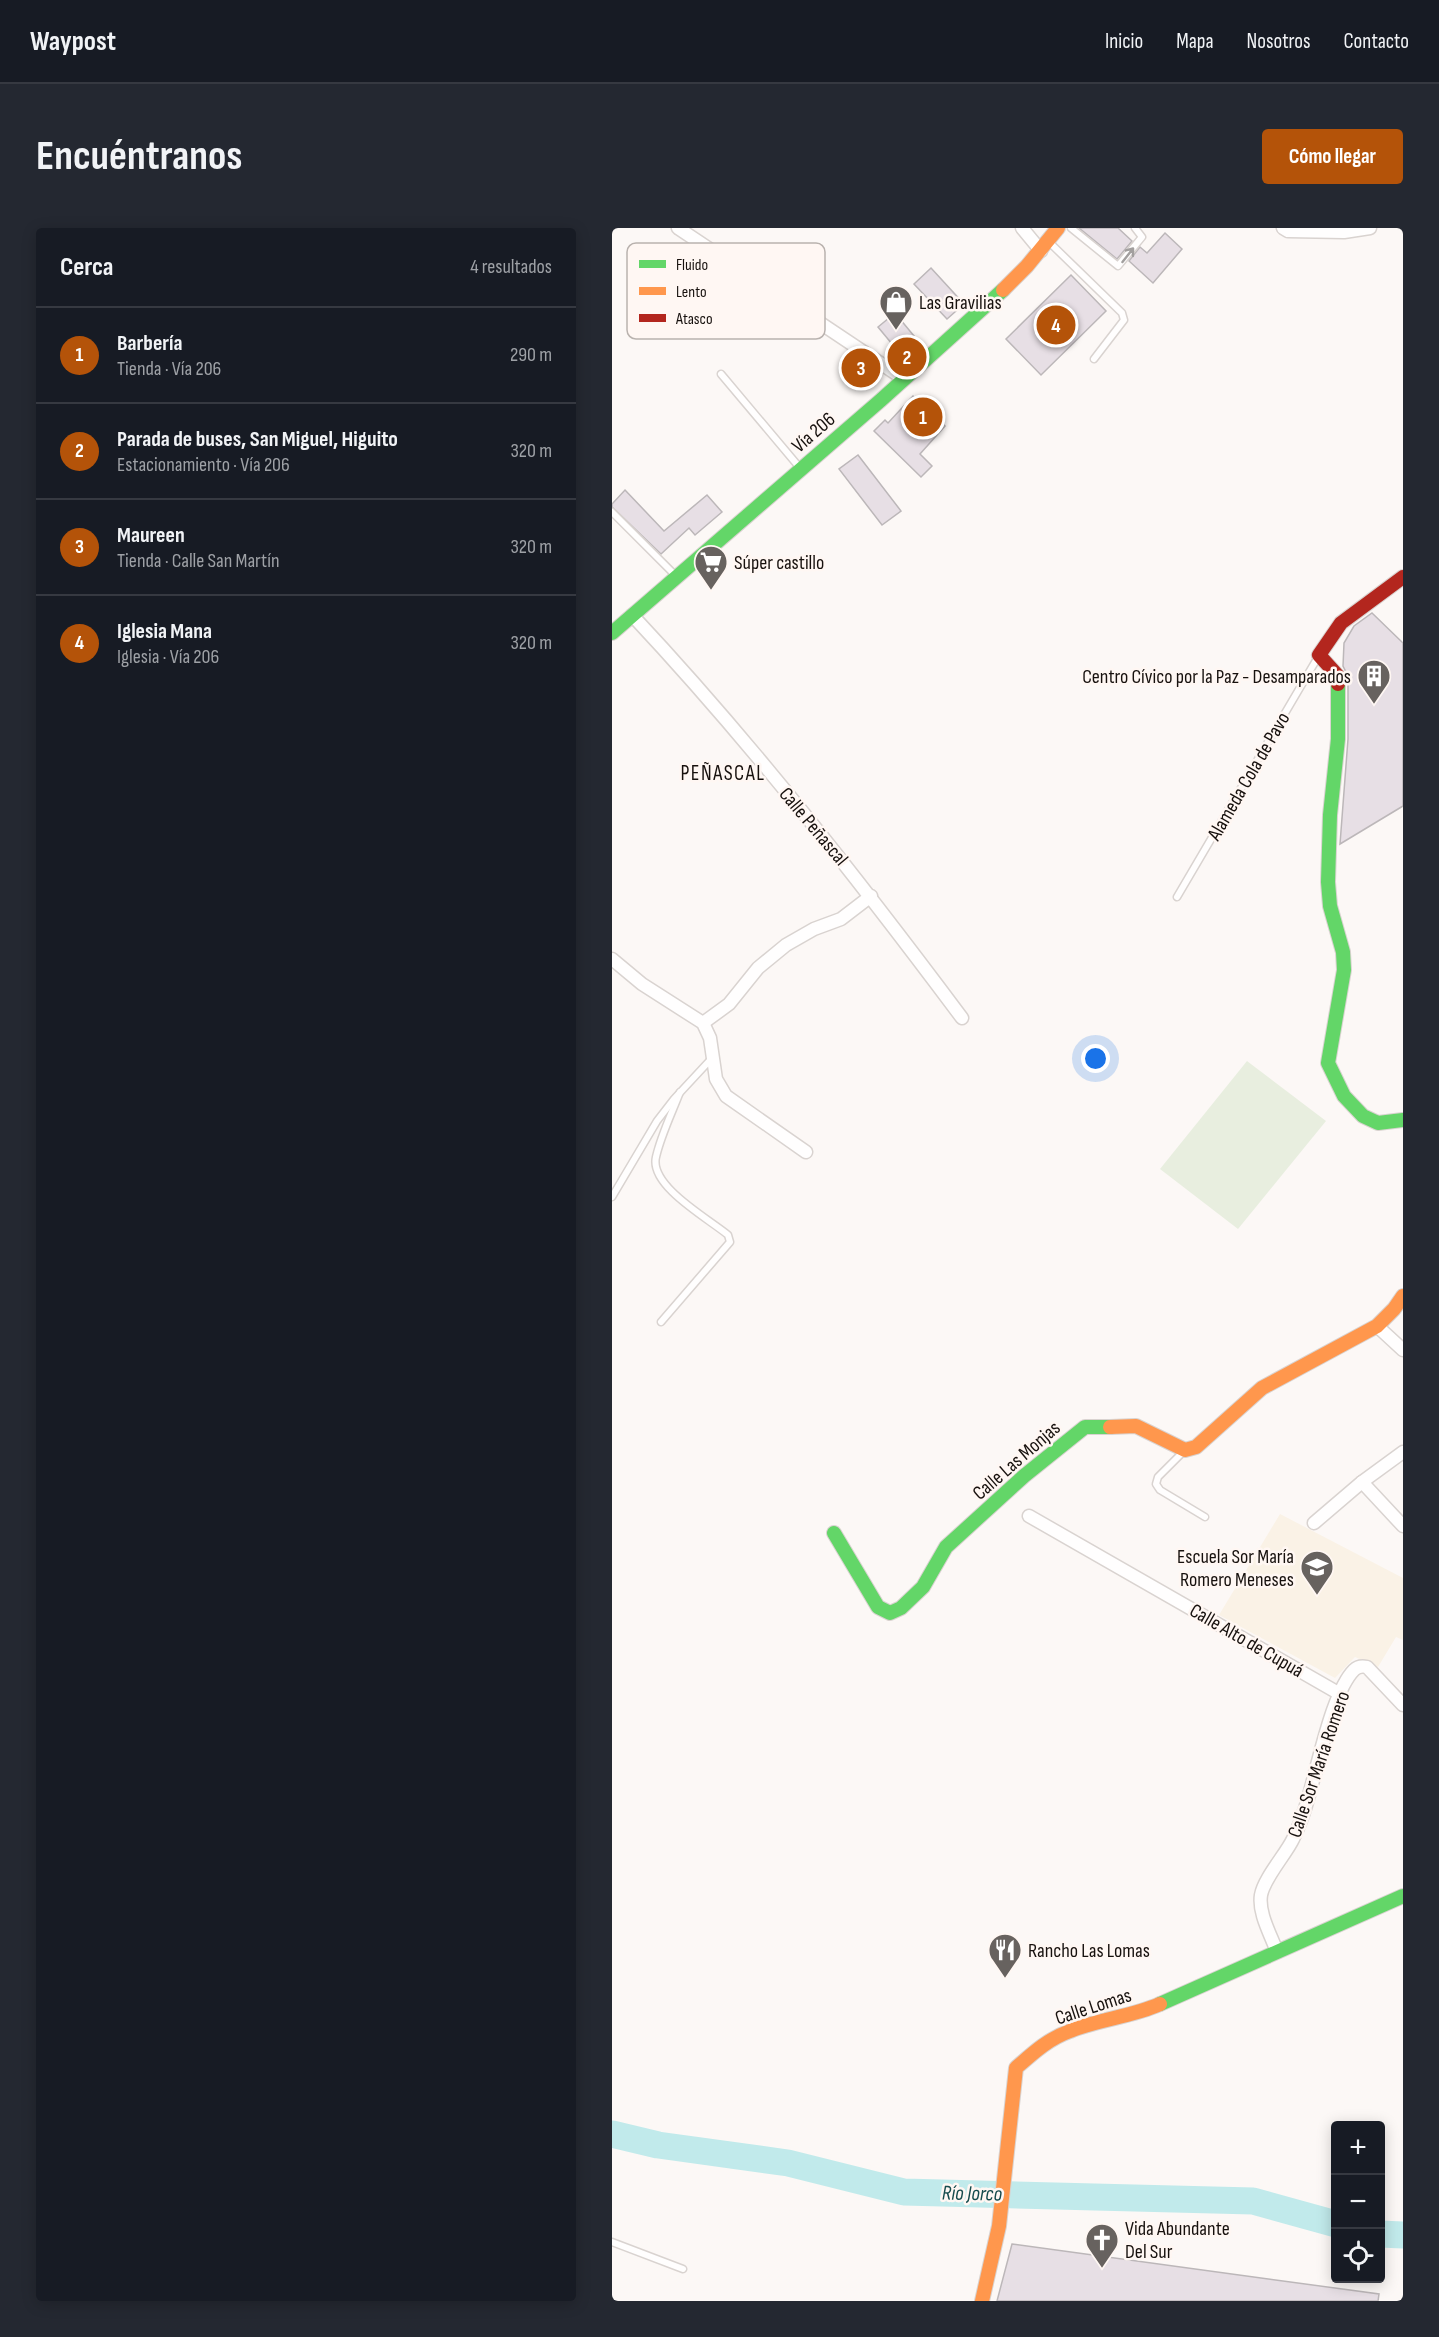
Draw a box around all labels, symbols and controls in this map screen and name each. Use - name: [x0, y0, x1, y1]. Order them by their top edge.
- text: Waypost: [30, 25, 116, 58]
- text: Inicio: [1105, 29, 1143, 54]
- text: Mapa: [1176, 29, 1214, 54]
- text: Nosotros: [1247, 29, 1311, 54]
- text: Contacto: [1344, 29, 1409, 54]
- button: Cómo llegar: [1262, 129, 1403, 184]
- text: Encuéntranos: [36, 131, 242, 182]
- legend: [627, 243, 825, 339]
- one-way arrow: [1122, 247, 1135, 263]
- text: Cerca: [60, 252, 113, 283]
- text: 4 resultados: [470, 255, 552, 279]
- text: Fluido: [676, 256, 708, 275]
- text: Lento: [676, 283, 707, 302]
- shop icon: Las Gravilias: [878, 284, 914, 331]
- place label: Las Gravilias: [919, 291, 1002, 315]
- pin: 4: [1036, 302, 1076, 348]
- text: Atasco: [675, 310, 713, 329]
- text: Barbería: [117, 330, 183, 357]
- pin: 2: [888, 334, 926, 380]
- text: 1: [76, 343, 83, 367]
- text: 290 m: [510, 343, 552, 367]
- pin: 3: [842, 346, 880, 390]
- text: Tienda · Vía 206: [117, 357, 221, 381]
- pin: 1: [904, 394, 942, 440]
- street label: Vía 206: [787, 407, 840, 458]
- text: Parada de buses, San Miguel, Higuito: [117, 426, 398, 453]
- text: 2: [75, 439, 84, 463]
- text: 320 m: [510, 439, 552, 463]
- text: Estacionamiento · Vía 206: [117, 453, 290, 477]
- text: Maureen: [117, 522, 185, 549]
- text: 3: [75, 535, 84, 559]
- text: 320 m: [510, 535, 552, 559]
- supermarket icon: Súper castillo: [693, 544, 729, 591]
- text: Tienda · Calle San Martín: [117, 549, 279, 573]
- place label: Súper castillo: [734, 551, 824, 575]
- text: Iglesia Mana: [117, 618, 212, 645]
- text: 4: [75, 631, 84, 655]
- text: 320 m: [510, 631, 552, 655]
- text: Iglesia · Vía 206: [117, 645, 219, 669]
- building icon: Centro Cívico por la Paz - Desamparados: [1356, 658, 1392, 705]
- place label: Centro Cívico por la Paz - Desamparados: [1082, 665, 1351, 689]
- street label: Alameda Cola de Pavo: [1202, 708, 1295, 846]
- district label: PEÑASCAL: [680, 761, 766, 786]
- street label: Calle Peñascal: [774, 783, 853, 871]
- your location: [1081, 1044, 1110, 1073]
- street label: Calle Las Monjas: [968, 1416, 1065, 1505]
- place label: Escuela Sor María Romero Meneses: [1177, 1545, 1294, 1592]
- school or university icon: Escuela Sor María Romero Meneses: [1299, 1549, 1335, 1596]
- street label: Calle Alto de Cupuá: [1185, 1599, 1308, 1683]
- street label: Calle Sor María Romero: [1283, 1688, 1355, 1841]
- restaurant icon: Rancho Las Lomas: [987, 1932, 1023, 1979]
- place label: Rancho Las Lomas: [1028, 1939, 1150, 1963]
- street label: Calle Lomas: [1052, 1983, 1135, 2031]
- map controls: [1331, 2121, 1385, 2283]
- button: +: [1331, 2121, 1385, 2175]
- button: −: [1331, 2175, 1385, 2229]
- water label: Río Jorco: [942, 2180, 1003, 2207]
- place label: Vida Abundante Del Sur: [1125, 2217, 1230, 2264]
- church icon: Vida Abundante Del Sur: [1084, 2222, 1120, 2269]
- button: locate: [1331, 2229, 1385, 2283]

